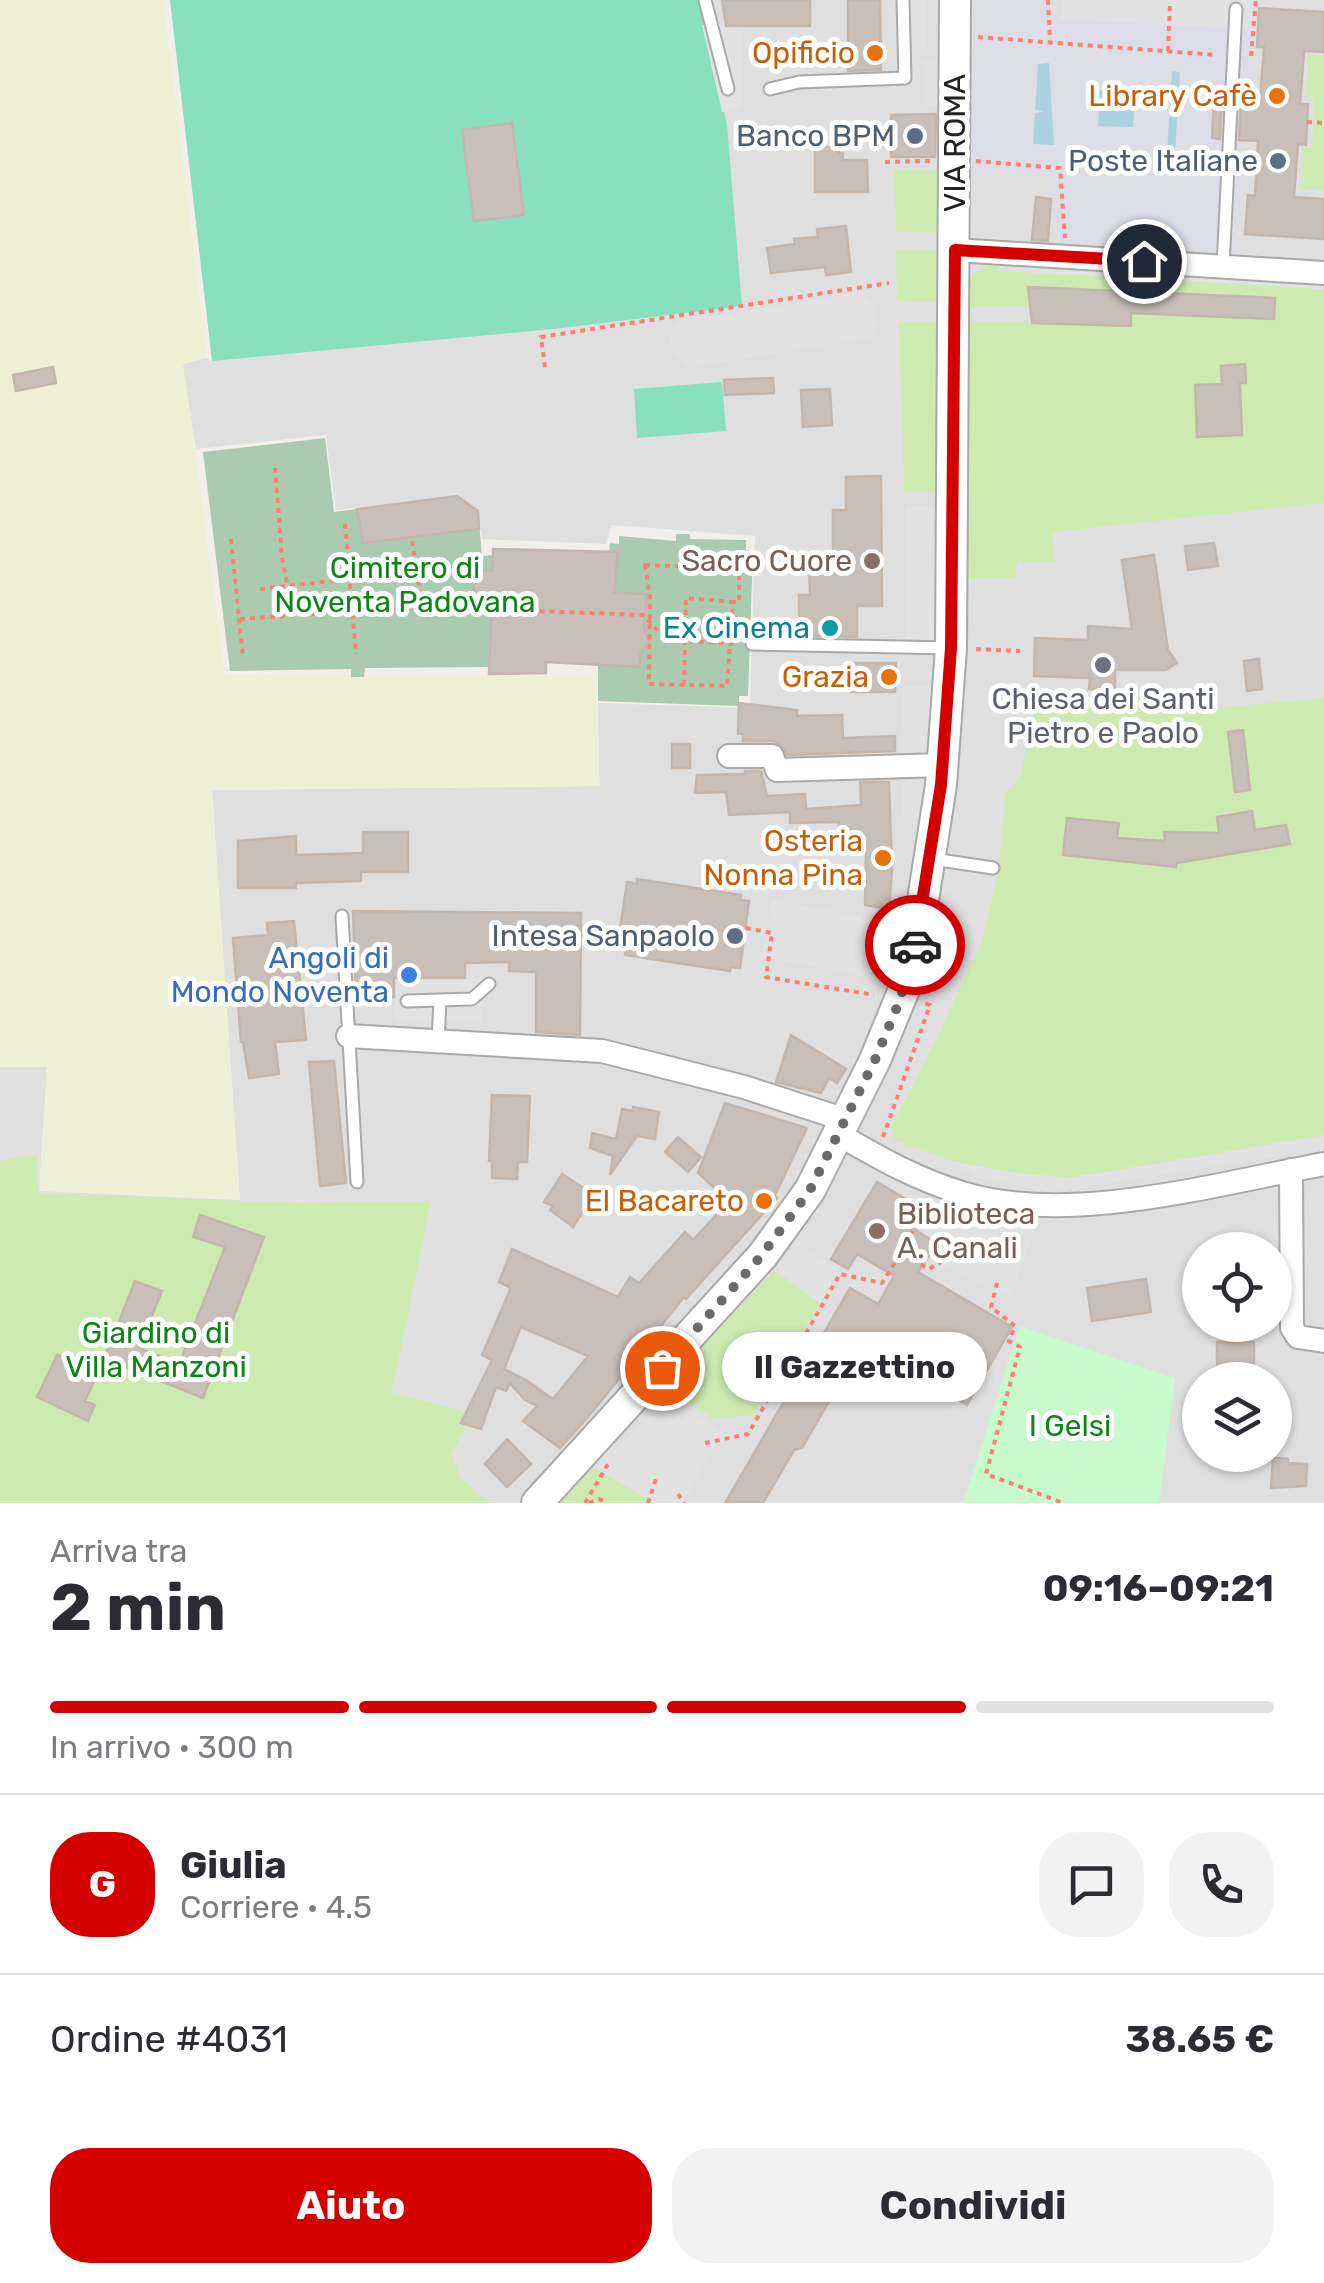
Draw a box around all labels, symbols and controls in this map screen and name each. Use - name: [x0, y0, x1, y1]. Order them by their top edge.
- place label: Opificio: [752, 35, 855, 71]
- marker: Opificio: [864, 42, 886, 64]
- street label: VIA ROMA: [937, 74, 973, 212]
- place label: Library Cafè: [1088, 78, 1257, 114]
- marker: Library Cafè: [1266, 85, 1288, 107]
- place label: Banco BPM: [736, 118, 895, 154]
- marker: Banco BPM: [904, 125, 926, 147]
- place label: Poste Italiane: [1068, 143, 1258, 179]
- marker: Poste Italiane: [1267, 150, 1289, 172]
- pin: [1102, 219, 1187, 304]
- icon: home: [1117, 234, 1172, 289]
- place label: Sacro Cuore: [681, 543, 852, 579]
- park label: Cimitero di Noventa Padovana: [274, 550, 536, 620]
- marker: Sacro Cuore: [861, 550, 883, 572]
- place label: Ex Cinema: [663, 610, 810, 646]
- marker: Ex Cinema: [819, 617, 841, 639]
- marker: Chiesa dei Santi Pietro e Paolo: [1092, 654, 1114, 676]
- place label: Grazia: [782, 659, 869, 695]
- marker: Grazia: [878, 666, 900, 688]
- place label: Chiesa dei Santi Pietro e Paolo: [992, 681, 1214, 751]
- place label: Osteria Nonna Pina: [703, 823, 863, 893]
- marker: Osteria Nonna Pina: [872, 847, 894, 869]
- courier: [865, 895, 965, 995]
- place label: Intesa Sanpaolo: [492, 918, 715, 954]
- icon: car: [888, 918, 943, 973]
- marker: Intesa Sanpaolo: [724, 925, 746, 947]
- place label: Angoli di Mondo Noventa: [171, 940, 389, 1010]
- marker: Angoli di Mondo Noventa: [398, 964, 420, 986]
- place label: El Bacareto: [585, 1183, 744, 1219]
- marker: El Bacareto: [753, 1190, 775, 1212]
- place label: Biblioteca A. Canali: [897, 1196, 1035, 1266]
- marker: Biblioteca A. Canali: [866, 1220, 888, 1242]
- map controls: [1182, 1232, 1292, 1472]
- button: locate: [1182, 1232, 1292, 1342]
- park label: Giardino di Villa Manzoni: [65, 1315, 247, 1385]
- pin: [620, 1326, 705, 1411]
- callout: Il Gazzettino: [722, 1333, 987, 1403]
- icon: bag: [635, 1341, 690, 1396]
- text: Il Gazzettino: [754, 1348, 955, 1386]
- button: layers: [1182, 1362, 1292, 1472]
- park label: I Gelsi: [1029, 1408, 1111, 1444]
- text: Arriva tra: [50, 1532, 188, 1570]
- text: 09:16–09:21: [1043, 1565, 1274, 1611]
- text: 2 min: [50, 1569, 226, 1646]
- text: In arrivo · 300 m: [50, 1728, 294, 1766]
- button: chat: [1039, 1832, 1144, 1937]
- button: phone: [1169, 1832, 1274, 1937]
- text: Giulia: [180, 1842, 287, 1888]
- text: G: [89, 1861, 116, 1907]
- text: Corriere · 4.5: [180, 1888, 372, 1926]
- text: Ordine #4031: [50, 2016, 288, 2062]
- text: 38.65 €: [1126, 2016, 1274, 2062]
- button: Aiuto: [50, 2148, 652, 2263]
- button: Condividi: [672, 2148, 1274, 2263]

